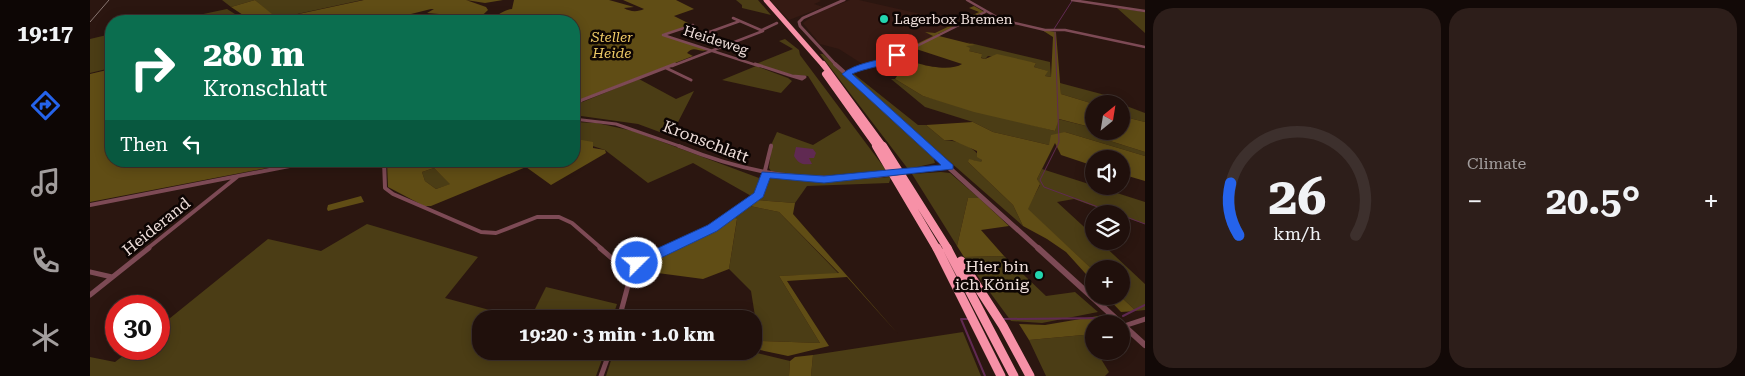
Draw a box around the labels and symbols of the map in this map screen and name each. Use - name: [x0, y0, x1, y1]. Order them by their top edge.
- place label: Lagerbox Bremen: [894, 11, 1013, 27]
- marker: Lagerbox Bremen: [878, 13, 890, 25]
- street label: Heideweg: [682, 22, 750, 58]
- park label: Steller Heide: [590, 29, 633, 61]
- pin: [876, 34, 918, 76]
- north arrow: [1085, 95, 1130, 140]
- street label: Kronschlatt: [660, 116, 751, 167]
- street label: Heiderand: [119, 193, 194, 259]
- position arrow: [610, 236, 662, 288]
- place label: Hier bin ich König: [955, 257, 1030, 294]
- marker: Hier bin ich König: [1033, 269, 1045, 281]
- speed limit sign: 30: [105, 295, 170, 360]

